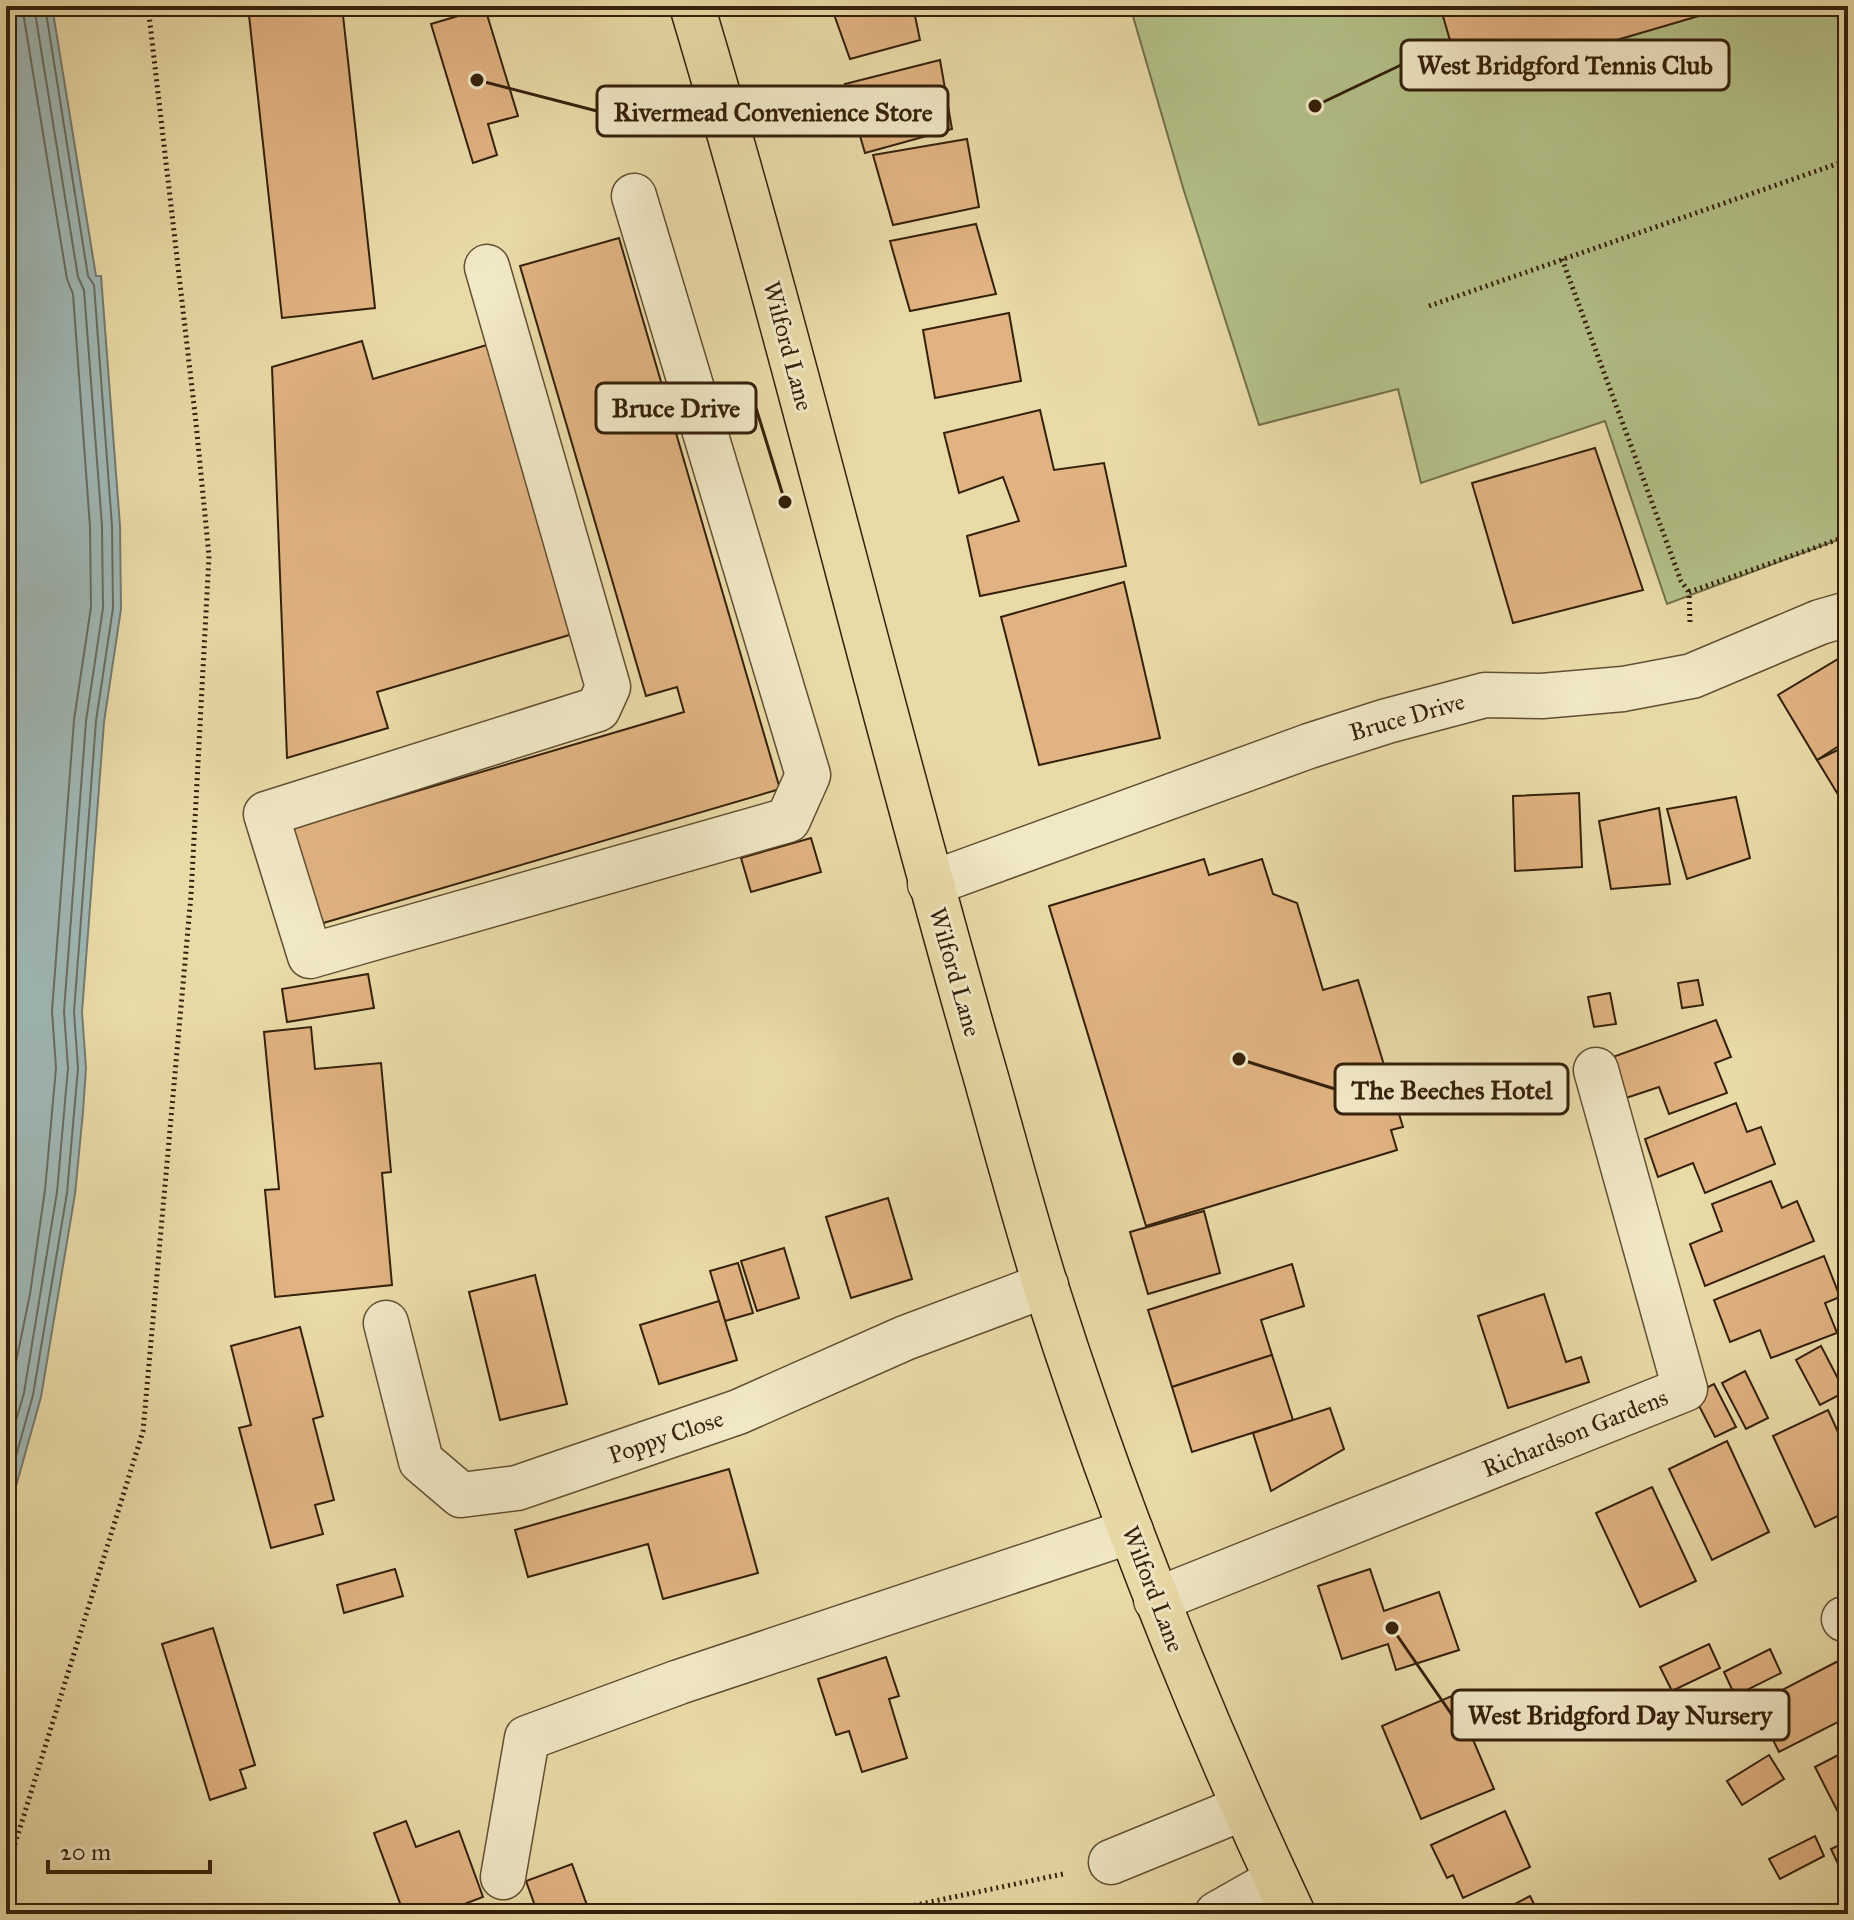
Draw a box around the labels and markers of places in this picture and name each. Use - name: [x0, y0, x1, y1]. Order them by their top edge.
- callout: West Bridgford Tennis Club: [1401, 40, 1729, 90]
- callout: Rivermead Convenience Store: [597, 86, 948, 136]
- callout: Bruce Drive: [596, 383, 756, 433]
- callout: The Beeches Hotel: [1335, 1064, 1568, 1114]
- callout: West Bridgford Day Nursery: [1452, 1690, 1789, 1740]

